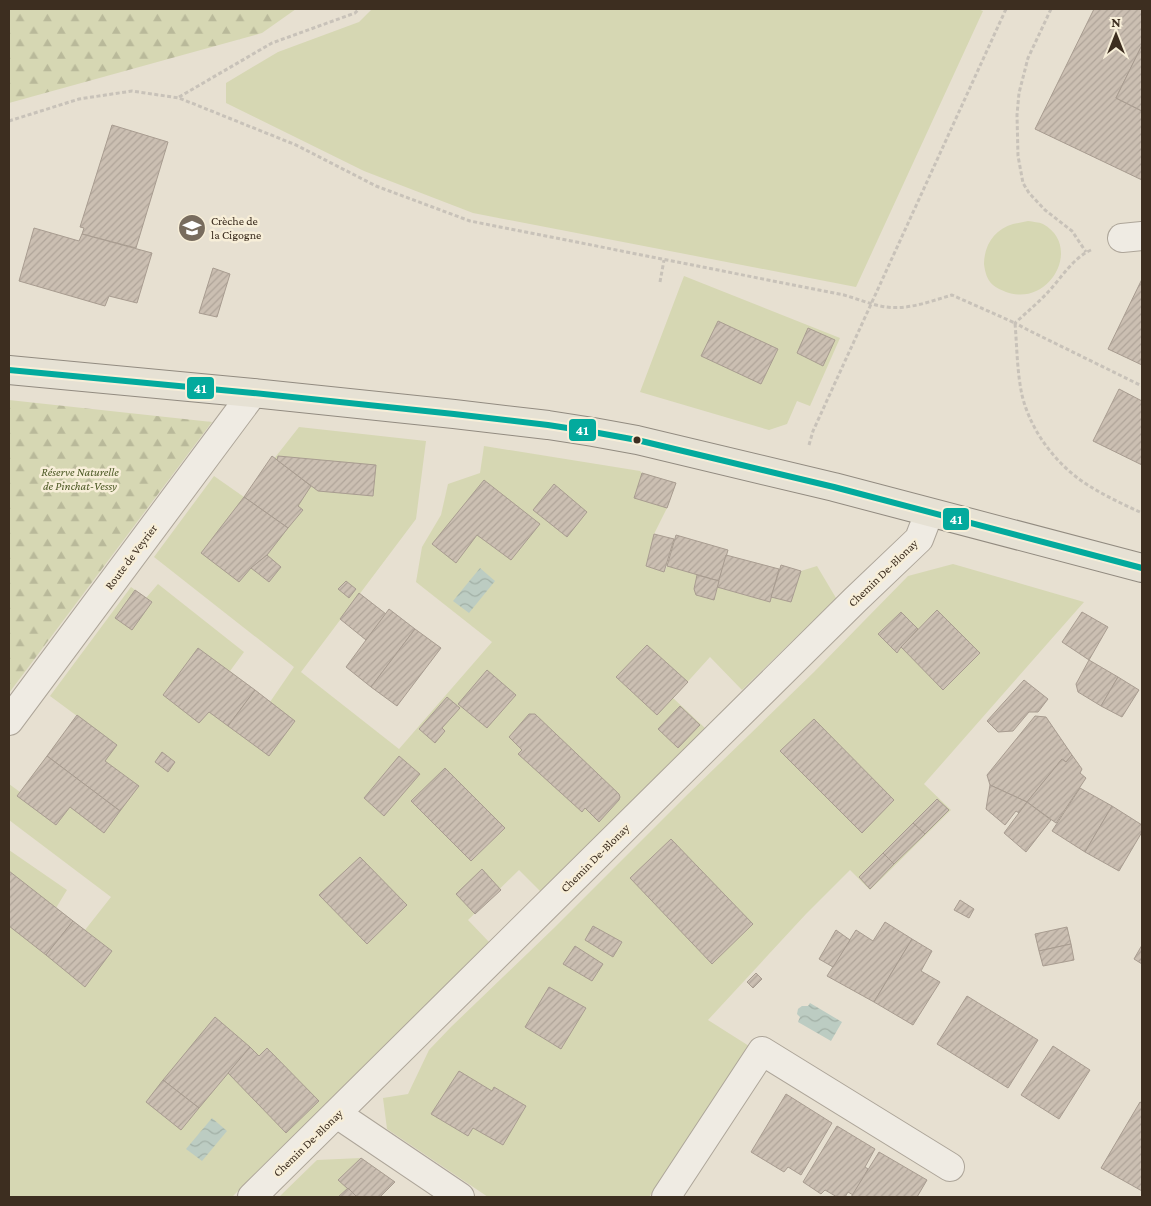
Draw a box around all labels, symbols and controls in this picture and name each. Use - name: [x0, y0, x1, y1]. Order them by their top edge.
- north arrow: [1091, 10, 1141, 60]
- text: N: [1111, 14, 1121, 30]
- school or university icon: Crèche de la Cigogne: [177, 213, 207, 243]
- place label: Crèche de la Cigogne: [211, 214, 261, 242]
- line badge: 41: [186, 376, 215, 400]
- text: 41: [194, 380, 206, 396]
- line badge: 41: [568, 418, 597, 442]
- text: 41: [576, 422, 588, 438]
- unlabelled marker: [632, 435, 642, 445]
- park label: Réserve Naturelle de Pinchat-Vessy: [41, 465, 119, 493]
- line badge: 41: [942, 507, 970, 531]
- text: 41: [950, 511, 962, 527]
- street label: Route de Veyrier: [102, 521, 161, 592]
- street label: Chemin De-Blonay: [845, 536, 921, 610]
- street label: Chemin De-Blonay: [558, 820, 633, 895]
- street label: Chemin De-Blonay: [270, 1106, 346, 1180]

